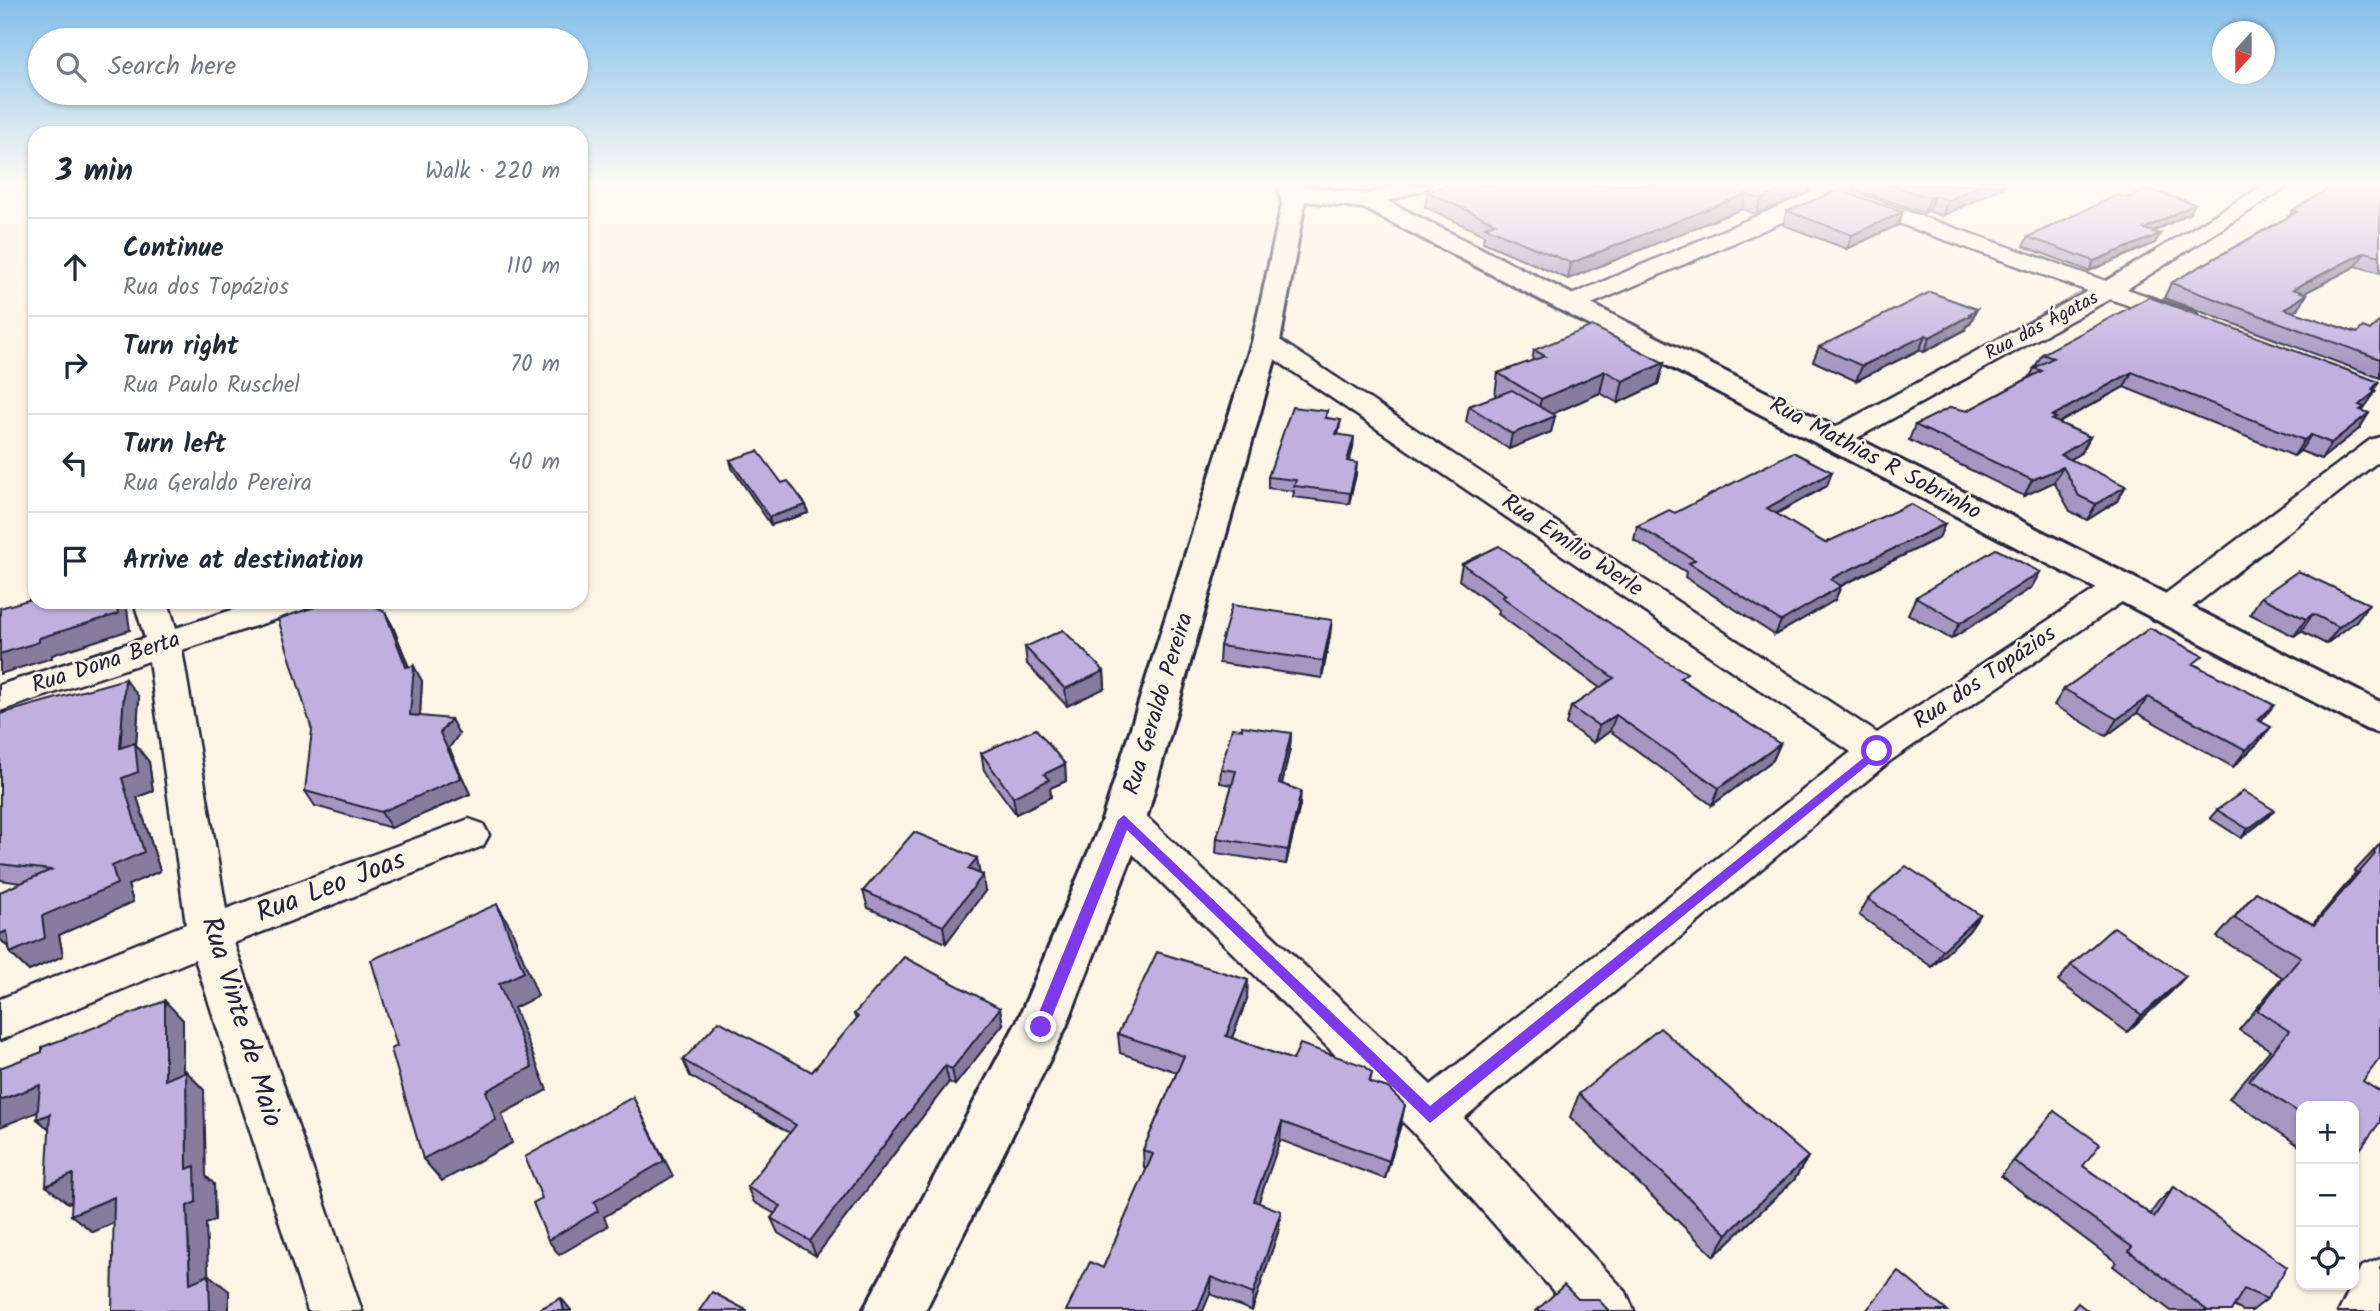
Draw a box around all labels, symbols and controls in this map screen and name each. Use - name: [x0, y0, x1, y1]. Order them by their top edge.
- north arrow: [2212, 21, 2275, 84]
- search box: [28, 28, 588, 105]
- text: Search here: [108, 46, 236, 88]
- icon: search: [52, 48, 90, 86]
- text: 3 min: [56, 148, 133, 196]
- text: Walk · 220 m: [425, 154, 560, 190]
- text: Continue: [123, 228, 224, 270]
- icon: ahead: [56, 248, 94, 286]
- text: 110 m: [507, 249, 560, 285]
- text: Rua dos Topázios: [123, 270, 289, 306]
- street label: Rua das Ágatas: [1980, 283, 2104, 369]
- text: Turn right: [123, 326, 239, 368]
- icon: right: [56, 346, 94, 384]
- text: 70 m: [510, 347, 560, 383]
- text: Rua Paulo Ruschel: [123, 368, 300, 404]
- street label: Rua Mathias R Sobrinho: [1763, 388, 1987, 530]
- text: Turn left: [123, 424, 226, 466]
- icon: left: [56, 444, 94, 482]
- text: 40 m: [508, 445, 560, 481]
- text: Rua Geraldo Pereira: [123, 466, 312, 502]
- street label: Rua Emílio Werle: [1494, 485, 1650, 607]
- text: Arrive at destination: [123, 540, 363, 582]
- icon: arrive: [56, 542, 94, 580]
- street label: Rua Geraldo Pereira: [1114, 608, 1204, 800]
- street label: Rua dos Topázios: [1906, 617, 2064, 739]
- street label: Rua Dona Berta: [27, 622, 185, 704]
- route start: [1861, 735, 1892, 766]
- street label: Rua Leo Joas: [250, 838, 412, 936]
- street label: Rua Vinte de Maio: [188, 911, 294, 1133]
- route end: [1025, 1011, 1056, 1042]
- map controls: [2296, 1101, 2359, 1290]
- button: +: [2296, 1101, 2359, 1164]
- button: −: [2296, 1164, 2359, 1227]
- button: locate: [2296, 1227, 2359, 1290]

